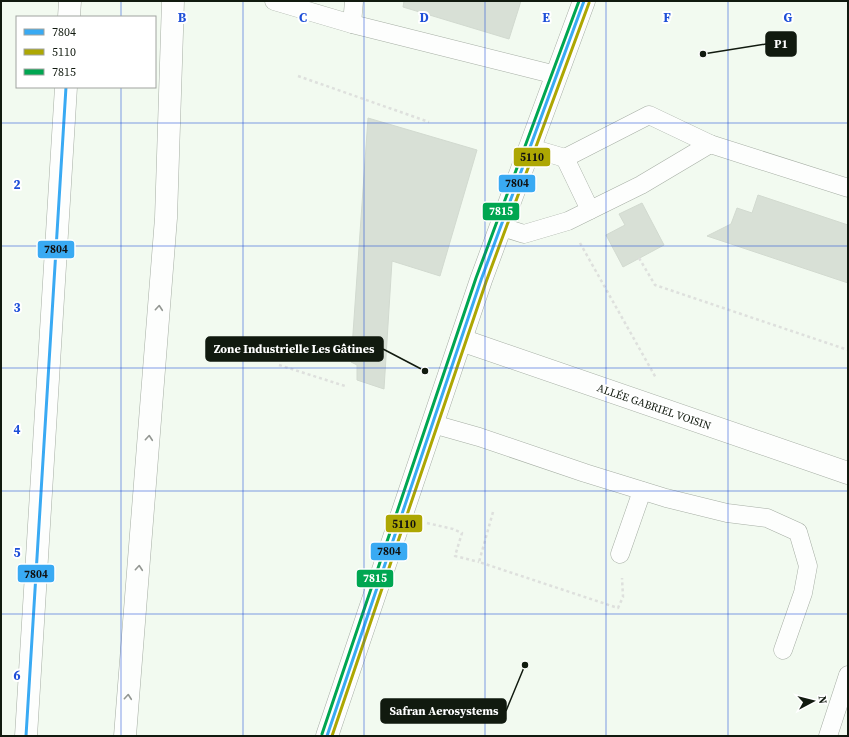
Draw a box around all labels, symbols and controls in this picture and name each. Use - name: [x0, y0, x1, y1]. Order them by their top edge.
- text: B: [178, 9, 187, 26]
- text: C: [299, 9, 307, 26]
- text: D: [419, 9, 429, 26]
- text: E: [542, 9, 550, 26]
- text: F: [663, 9, 671, 26]
- text: G: [784, 9, 793, 26]
- legend: [16, 16, 156, 88]
- text: 7804: [52, 24, 76, 40]
- callout: P1: [766, 32, 796, 56]
- text: P1: [774, 36, 788, 52]
- text: 5110: [52, 44, 76, 60]
- text: 7815: [52, 64, 76, 80]
- line badge: 5110: [513, 147, 551, 167]
- text: 5110: [520, 150, 544, 165]
- line badge: 7804: [498, 174, 536, 193]
- text: 2: [13, 176, 21, 193]
- text: 7804: [505, 176, 529, 191]
- line badge: 7815: [482, 202, 520, 221]
- text: 7815: [489, 204, 513, 219]
- line badge: 7804: [37, 240, 75, 259]
- text: 7804: [44, 242, 68, 257]
- text: 3: [13, 299, 21, 316]
- one-way arrow: [155, 305, 164, 311]
- callout: Zone Industrielle Les Gâtines: [206, 337, 383, 361]
- text: Zone Industrielle Les Gâtines: [214, 341, 375, 357]
- street label: ALLÉE GABRIEL VOISIN: [595, 380, 713, 434]
- text: 4: [13, 421, 21, 438]
- one-way arrow: [144, 435, 153, 441]
- line badge: 5110: [385, 514, 423, 533]
- text: 5110: [392, 517, 416, 532]
- line badge: 7804: [370, 542, 408, 561]
- text: 5: [13, 544, 21, 561]
- text: 7804: [377, 544, 401, 559]
- line badge: 7804: [17, 564, 55, 583]
- one-way arrow: [134, 565, 143, 571]
- text: 7804: [24, 567, 48, 582]
- line badge: 7815: [356, 569, 394, 588]
- text: 7815: [363, 571, 387, 586]
- text: 6: [13, 667, 21, 684]
- north arrow: [793, 681, 833, 721]
- one-way arrow: [124, 694, 133, 700]
- text: N: [814, 695, 830, 705]
- callout: Safran Aerosystems: [381, 699, 506, 723]
- text: Safran Aerosystems: [390, 703, 499, 719]

